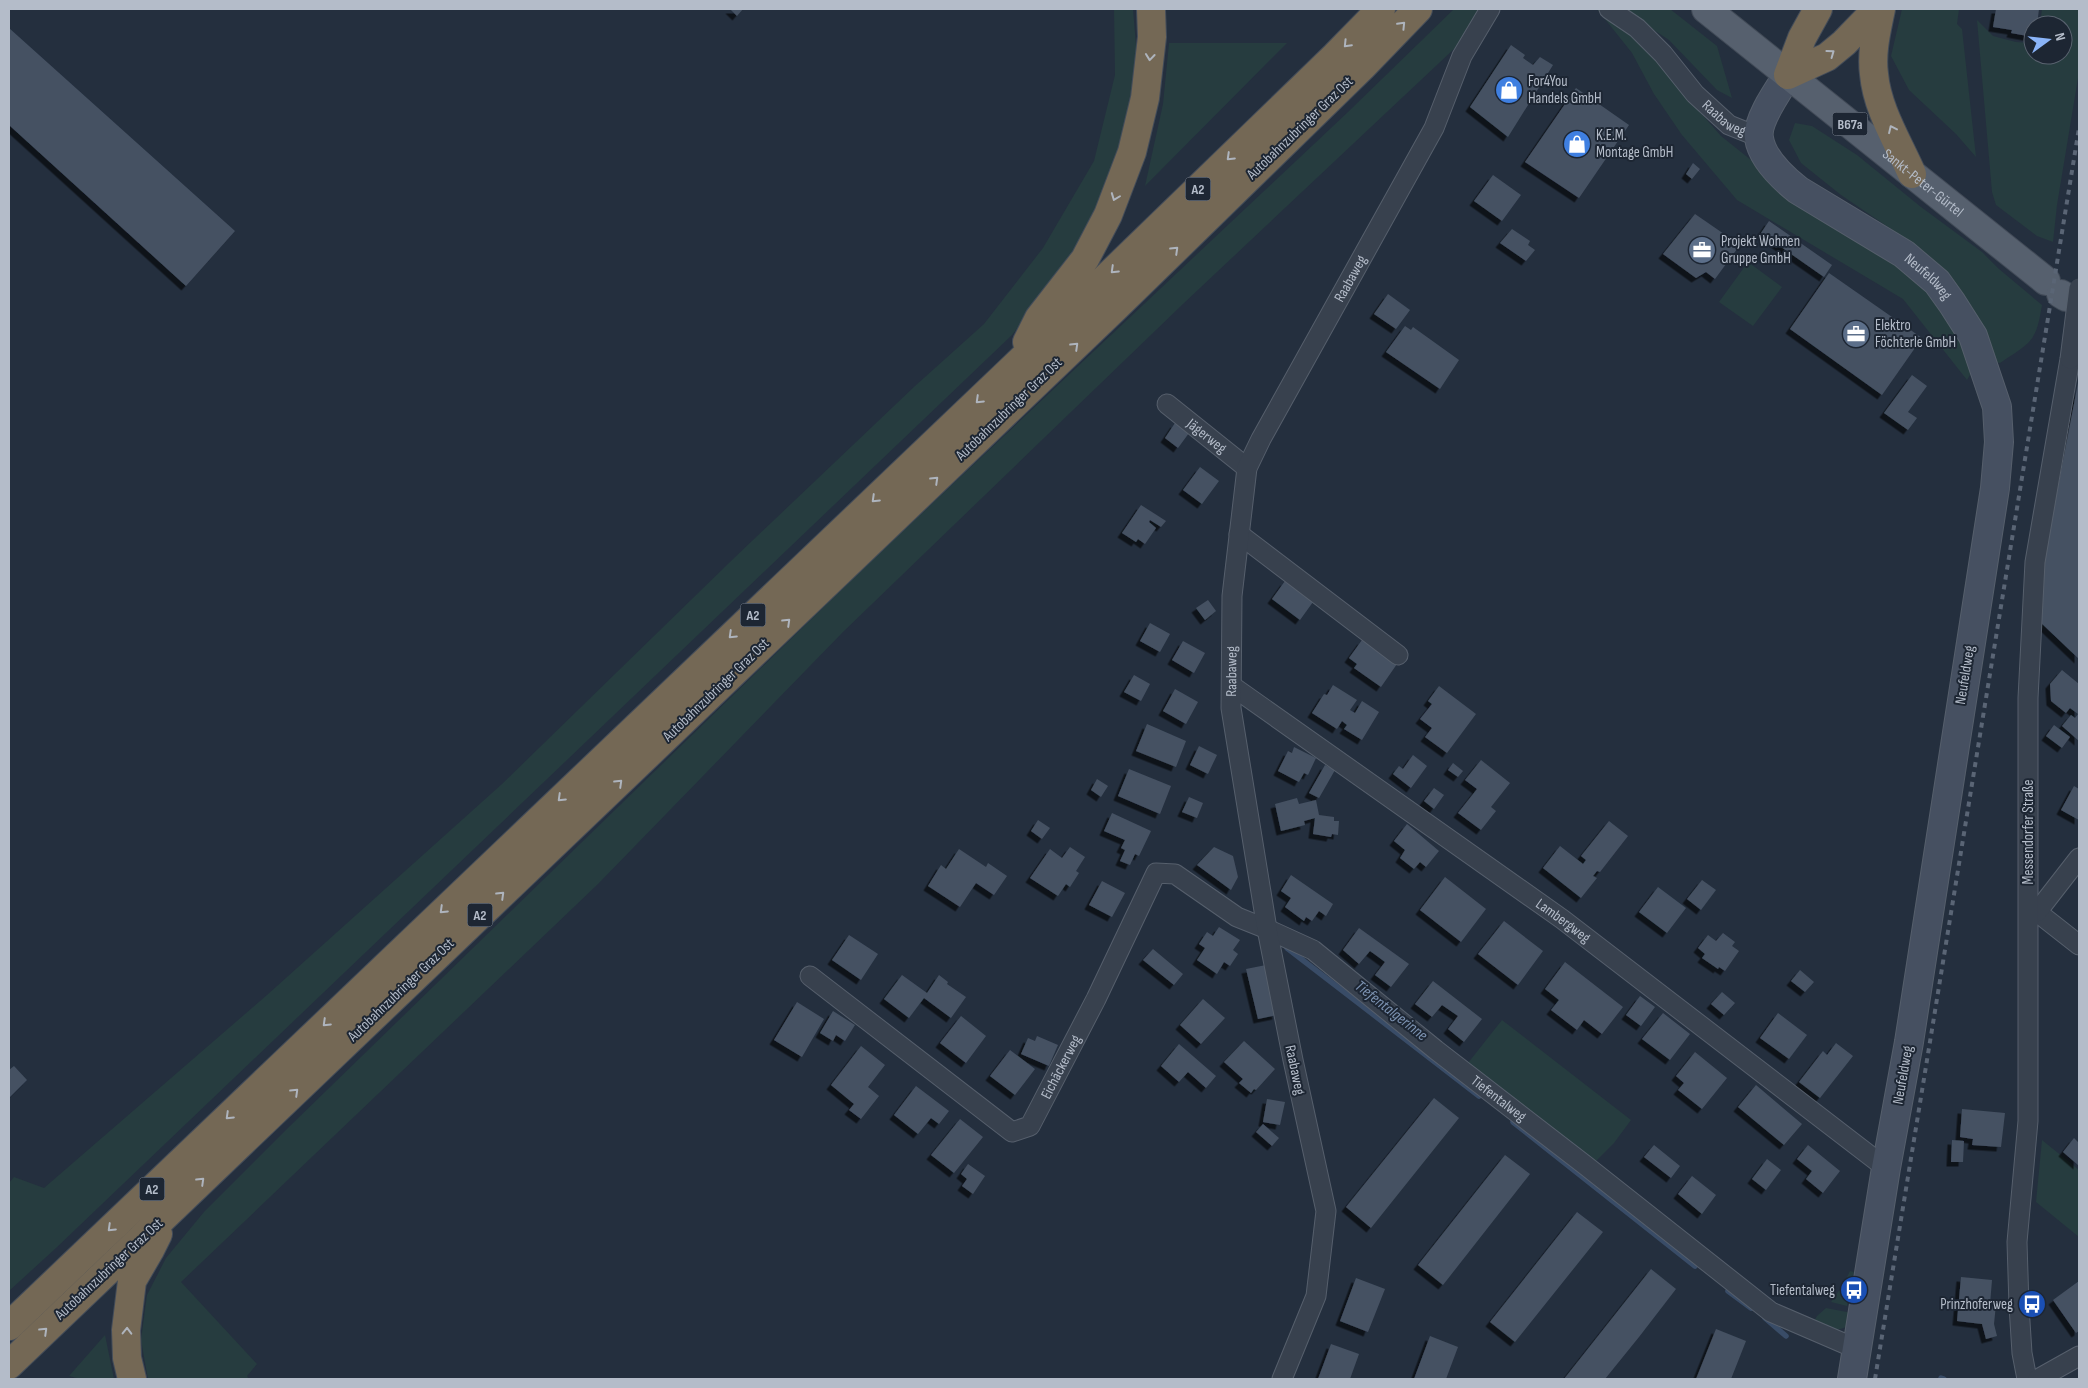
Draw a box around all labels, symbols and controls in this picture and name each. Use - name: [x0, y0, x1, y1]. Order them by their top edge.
- north arrow: [2023, 15, 2073, 65]
- one-way arrow: [1396, 22, 1405, 31]
- text: N: [2051, 31, 2069, 43]
- one-way arrow: [1344, 38, 1353, 47]
- one-way arrow: [1825, 51, 1834, 59]
- one-way arrow: [1145, 54, 1156, 62]
- street label: Autobahnzubringer Graz Ost: [1242, 72, 1358, 184]
- place label: For4You Handels GmbH: [1528, 72, 1602, 108]
- shop icon: For4You Handels GmbH: [1494, 75, 1524, 105]
- street label: Raabaweg: [1698, 96, 1749, 140]
- road number: B67a: [1832, 112, 1868, 136]
- one-way arrow: [1888, 125, 1898, 134]
- place label: K.E.M. Montage GmbH: [1596, 126, 1673, 162]
- shop icon: K.E.M. Montage GmbH: [1562, 129, 1592, 159]
- street label: Sankt-Peter-Gürtel: [1879, 144, 1968, 221]
- one-way arrow: [1227, 151, 1236, 160]
- road number: A2: [1186, 178, 1210, 200]
- one-way arrow: [1111, 192, 1121, 201]
- place label: Projekt Wohnen Gruppe GmbH: [1721, 232, 1800, 268]
- office icon: Projekt Wohnen Gruppe GmbH: [1687, 235, 1717, 265]
- one-way arrow: [1169, 247, 1178, 256]
- street label: Neufeldweg: [1901, 249, 1956, 304]
- street label: Raabaweg: [1330, 252, 1371, 305]
- one-way arrow: [1110, 264, 1119, 273]
- place label: Elektro Föchterle GmbH: [1875, 316, 1956, 352]
- office icon: Elektro Föchterle GmbH: [1841, 319, 1871, 349]
- one-way arrow: [1069, 343, 1078, 352]
- street label: Autobahnzubringer Graz Ost: [951, 353, 1067, 465]
- one-way arrow: [975, 394, 984, 403]
- street label: Jägerweg: [1182, 414, 1231, 458]
- one-way arrow: [929, 477, 938, 486]
- one-way arrow: [872, 493, 881, 502]
- road number: A2: [740, 604, 766, 626]
- one-way arrow: [781, 619, 790, 628]
- one-way arrow: [729, 629, 738, 638]
- street label: Autobahnzubringer Graz Ost: [658, 634, 774, 746]
- street label: Neufeldweg: [1951, 644, 1979, 706]
- street label: Raabaweg: [1222, 646, 1241, 697]
- one-way arrow: [613, 780, 622, 789]
- street label: Messendorfer Straße: [2019, 780, 2038, 884]
- one-way arrow: [557, 792, 566, 801]
- one-way arrow: [495, 892, 504, 901]
- street label: Lambergweg: [1532, 894, 1595, 947]
- one-way arrow: [440, 904, 449, 913]
- road number: A2: [468, 904, 492, 926]
- street label: Autobahnzubringer Graz Ost: [343, 934, 459, 1046]
- water label: Tiefentalgerinne: [1351, 977, 1431, 1045]
- one-way arrow: [323, 1017, 332, 1026]
- street label: Eichäckerweg: [1036, 1031, 1085, 1102]
- street label: Raabaweg: [1280, 1043, 1310, 1097]
- street label: Neufeldweg: [1888, 1044, 1918, 1106]
- street label: Tiefentalweg: [1467, 1071, 1530, 1126]
- one-way arrow: [289, 1089, 298, 1098]
- one-way arrow: [226, 1110, 235, 1119]
- road number: A2: [140, 1178, 164, 1200]
- one-way arrow: [195, 1178, 204, 1187]
- street label: Autobahnzubringer Graz Ost: [50, 1214, 167, 1325]
- one-way arrow: [108, 1222, 117, 1231]
- bus stop icon: Tiefentalweg: [1839, 1275, 1869, 1305]
- place label: Tiefentalweg: [1770, 1281, 1835, 1300]
- bus stop icon: Prinzhoferweg: [2017, 1289, 2047, 1319]
- place label: Prinzhoferweg: [1940, 1295, 2013, 1314]
- one-way arrow: [122, 1327, 132, 1334]
- one-way arrow: [38, 1328, 47, 1337]

